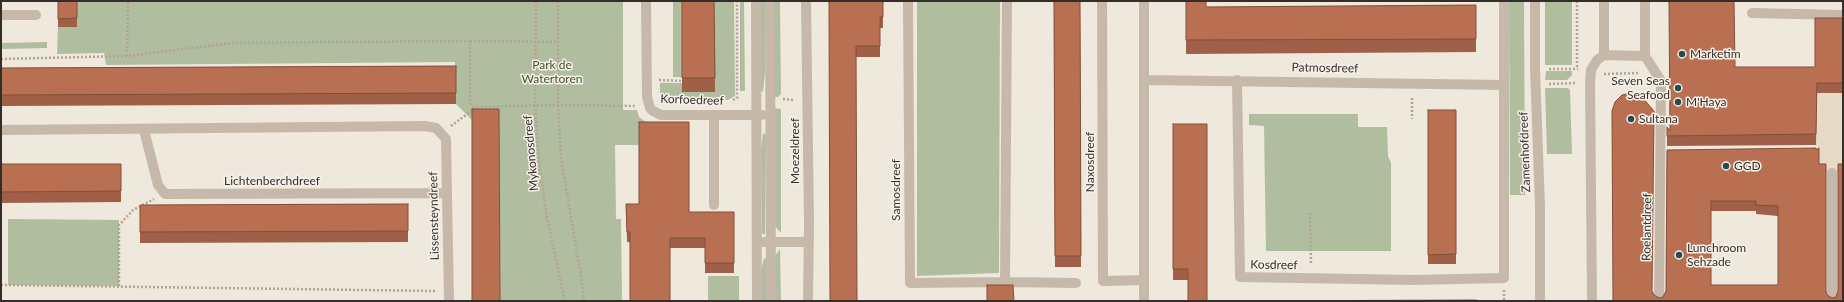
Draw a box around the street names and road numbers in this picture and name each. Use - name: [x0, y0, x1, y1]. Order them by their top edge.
- street label: Patmosdreef: [1292, 60, 1358, 76]
- street label: Korfoedreef: [660, 92, 724, 108]
- street label: Zamenhofdreef: [1516, 111, 1534, 193]
- street label: Mykonosdreef: [521, 114, 541, 192]
- street label: Moezeldreef: [788, 118, 802, 184]
- street label: Naxosdreef: [1083, 132, 1097, 192]
- street label: Samosdreef: [889, 159, 903, 221]
- street label: Lissensteyndreef: [426, 172, 442, 260]
- street label: Lichtenberchdreef: [224, 174, 320, 188]
- street label: Roelantdreef: [1639, 193, 1655, 261]
- street label: Kosdreef: [1250, 257, 1298, 273]

